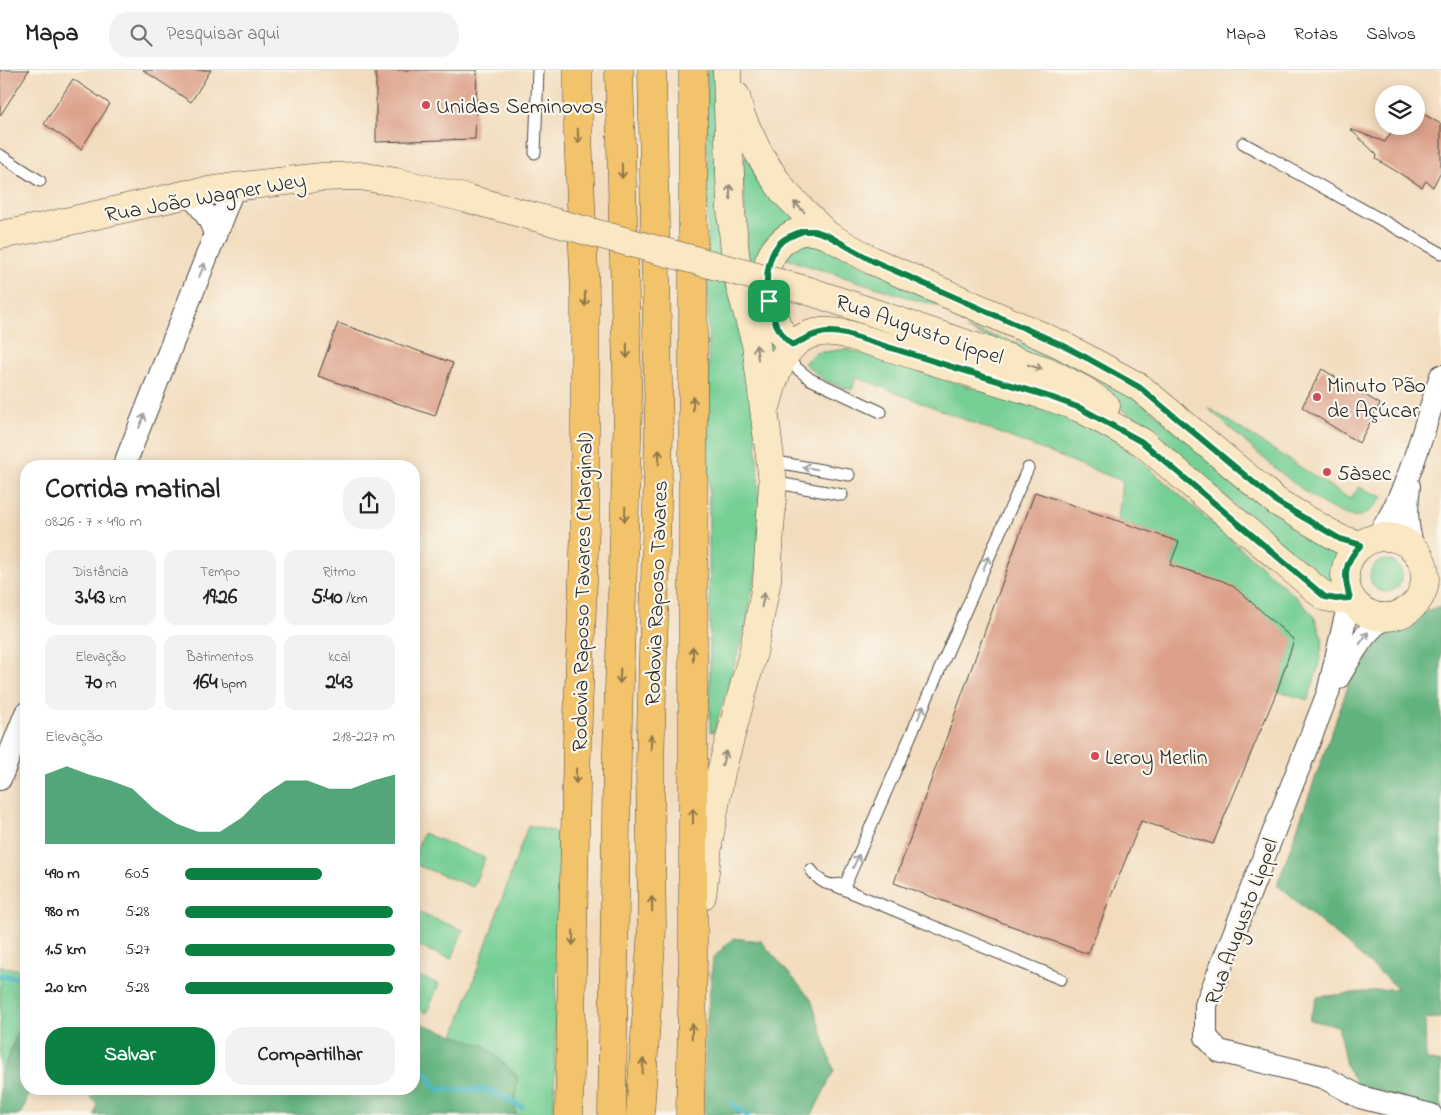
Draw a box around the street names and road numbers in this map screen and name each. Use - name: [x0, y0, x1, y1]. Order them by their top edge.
- street label: Rua João Wagner Wey: [103, 166, 309, 233]
- street label: Rua Augusto Lippel: [830, 287, 1007, 376]
- street label: Rodovia Raposo Tavares (Marginal): [565, 432, 604, 752]
- street label: Rodovia Raposo Tavares: [638, 480, 678, 706]
- street label: Rua Augusto Lippel: [1198, 834, 1289, 1010]

